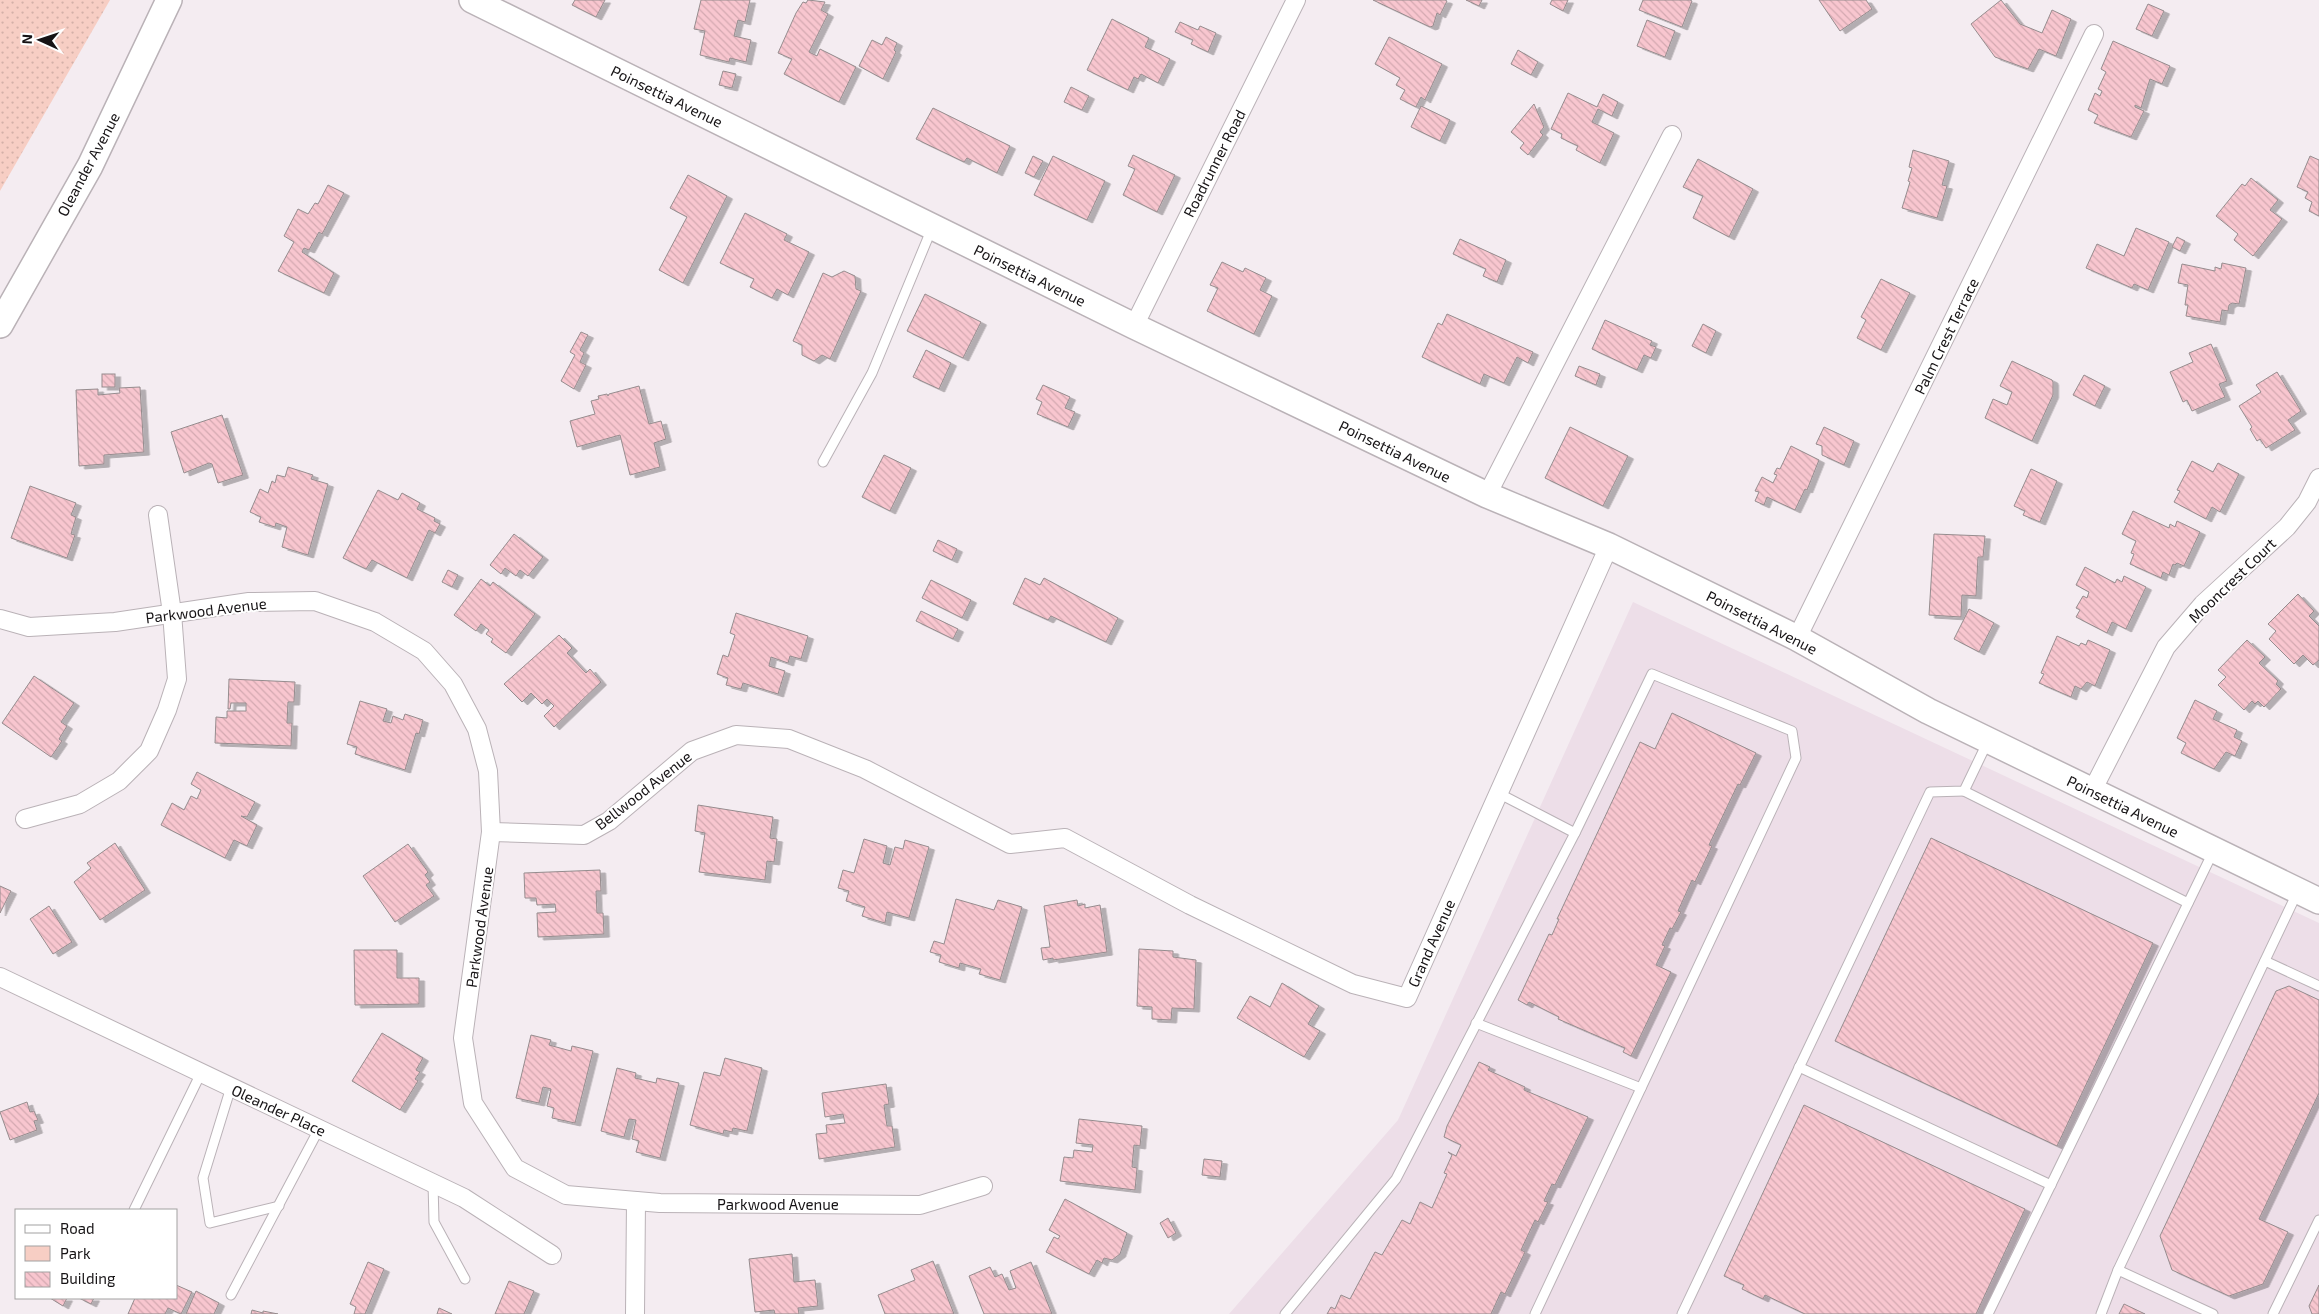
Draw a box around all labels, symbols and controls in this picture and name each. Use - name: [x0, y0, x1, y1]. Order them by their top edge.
- north arrow: [15, 15, 65, 65]
- text: N: [18, 34, 35, 45]
- street label: Poinsettia Avenue: [608, 61, 726, 131]
- street label: Roadrunner Road: [1179, 106, 1249, 220]
- street label: Oleander Avenue: [53, 109, 123, 219]
- street label: Poinsettia Avenue: [971, 240, 1089, 310]
- street label: Palm Crest Terrace: [1910, 275, 1982, 397]
- street label: Poinsettia Avenue: [1336, 416, 1454, 486]
- street label: Mooncrest Court: [2185, 534, 2280, 626]
- street label: Poinsettia Avenue: [1704, 586, 1820, 658]
- street label: Parkwood Avenue: [144, 594, 268, 626]
- street label: Bellwood Avenue: [591, 747, 695, 833]
- street label: Poinsettia Avenue: [2064, 771, 2182, 841]
- street label: Parkwood Avenue: [462, 865, 496, 989]
- street label: Grand Avenue: [1404, 896, 1458, 990]
- street label: Oleander Place: [229, 1080, 329, 1140]
- street label: Parkwood Avenue: [717, 1195, 839, 1213]
- legend: [15, 1209, 178, 1299]
- text: Road: [60, 1219, 95, 1237]
- text: Park: [60, 1244, 91, 1262]
- text: Building: [60, 1269, 116, 1287]

